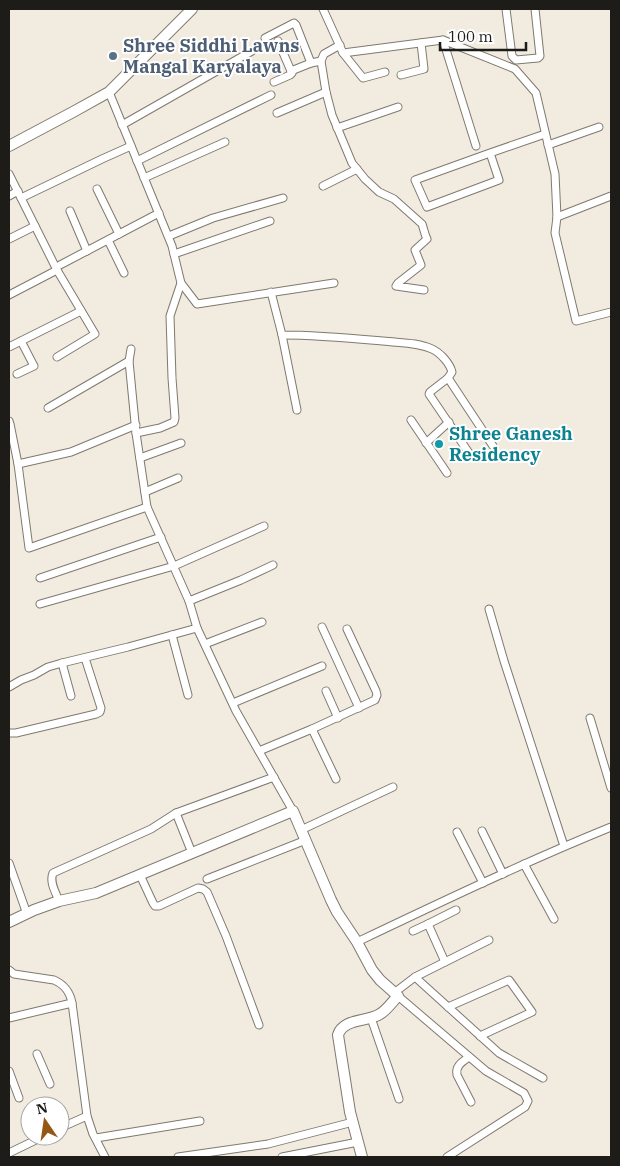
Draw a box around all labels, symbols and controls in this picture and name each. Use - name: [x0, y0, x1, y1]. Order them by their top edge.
- scale bar: [440, 20, 526, 52]
- text: 100 m: [448, 27, 493, 46]
- place label: Shree Siddhi Lawns Mangal Karyalaya: [123, 34, 299, 78]
- marker: Shree Siddhi Lawns Mangal Karyalaya: [107, 50, 119, 62]
- place label: Shree Ganesh Residency: [449, 422, 573, 466]
- marker: Shree Ganesh Residency: [433, 438, 445, 450]
- north arrow: [20, 1096, 70, 1146]
- text: N: [35, 1098, 49, 1118]

